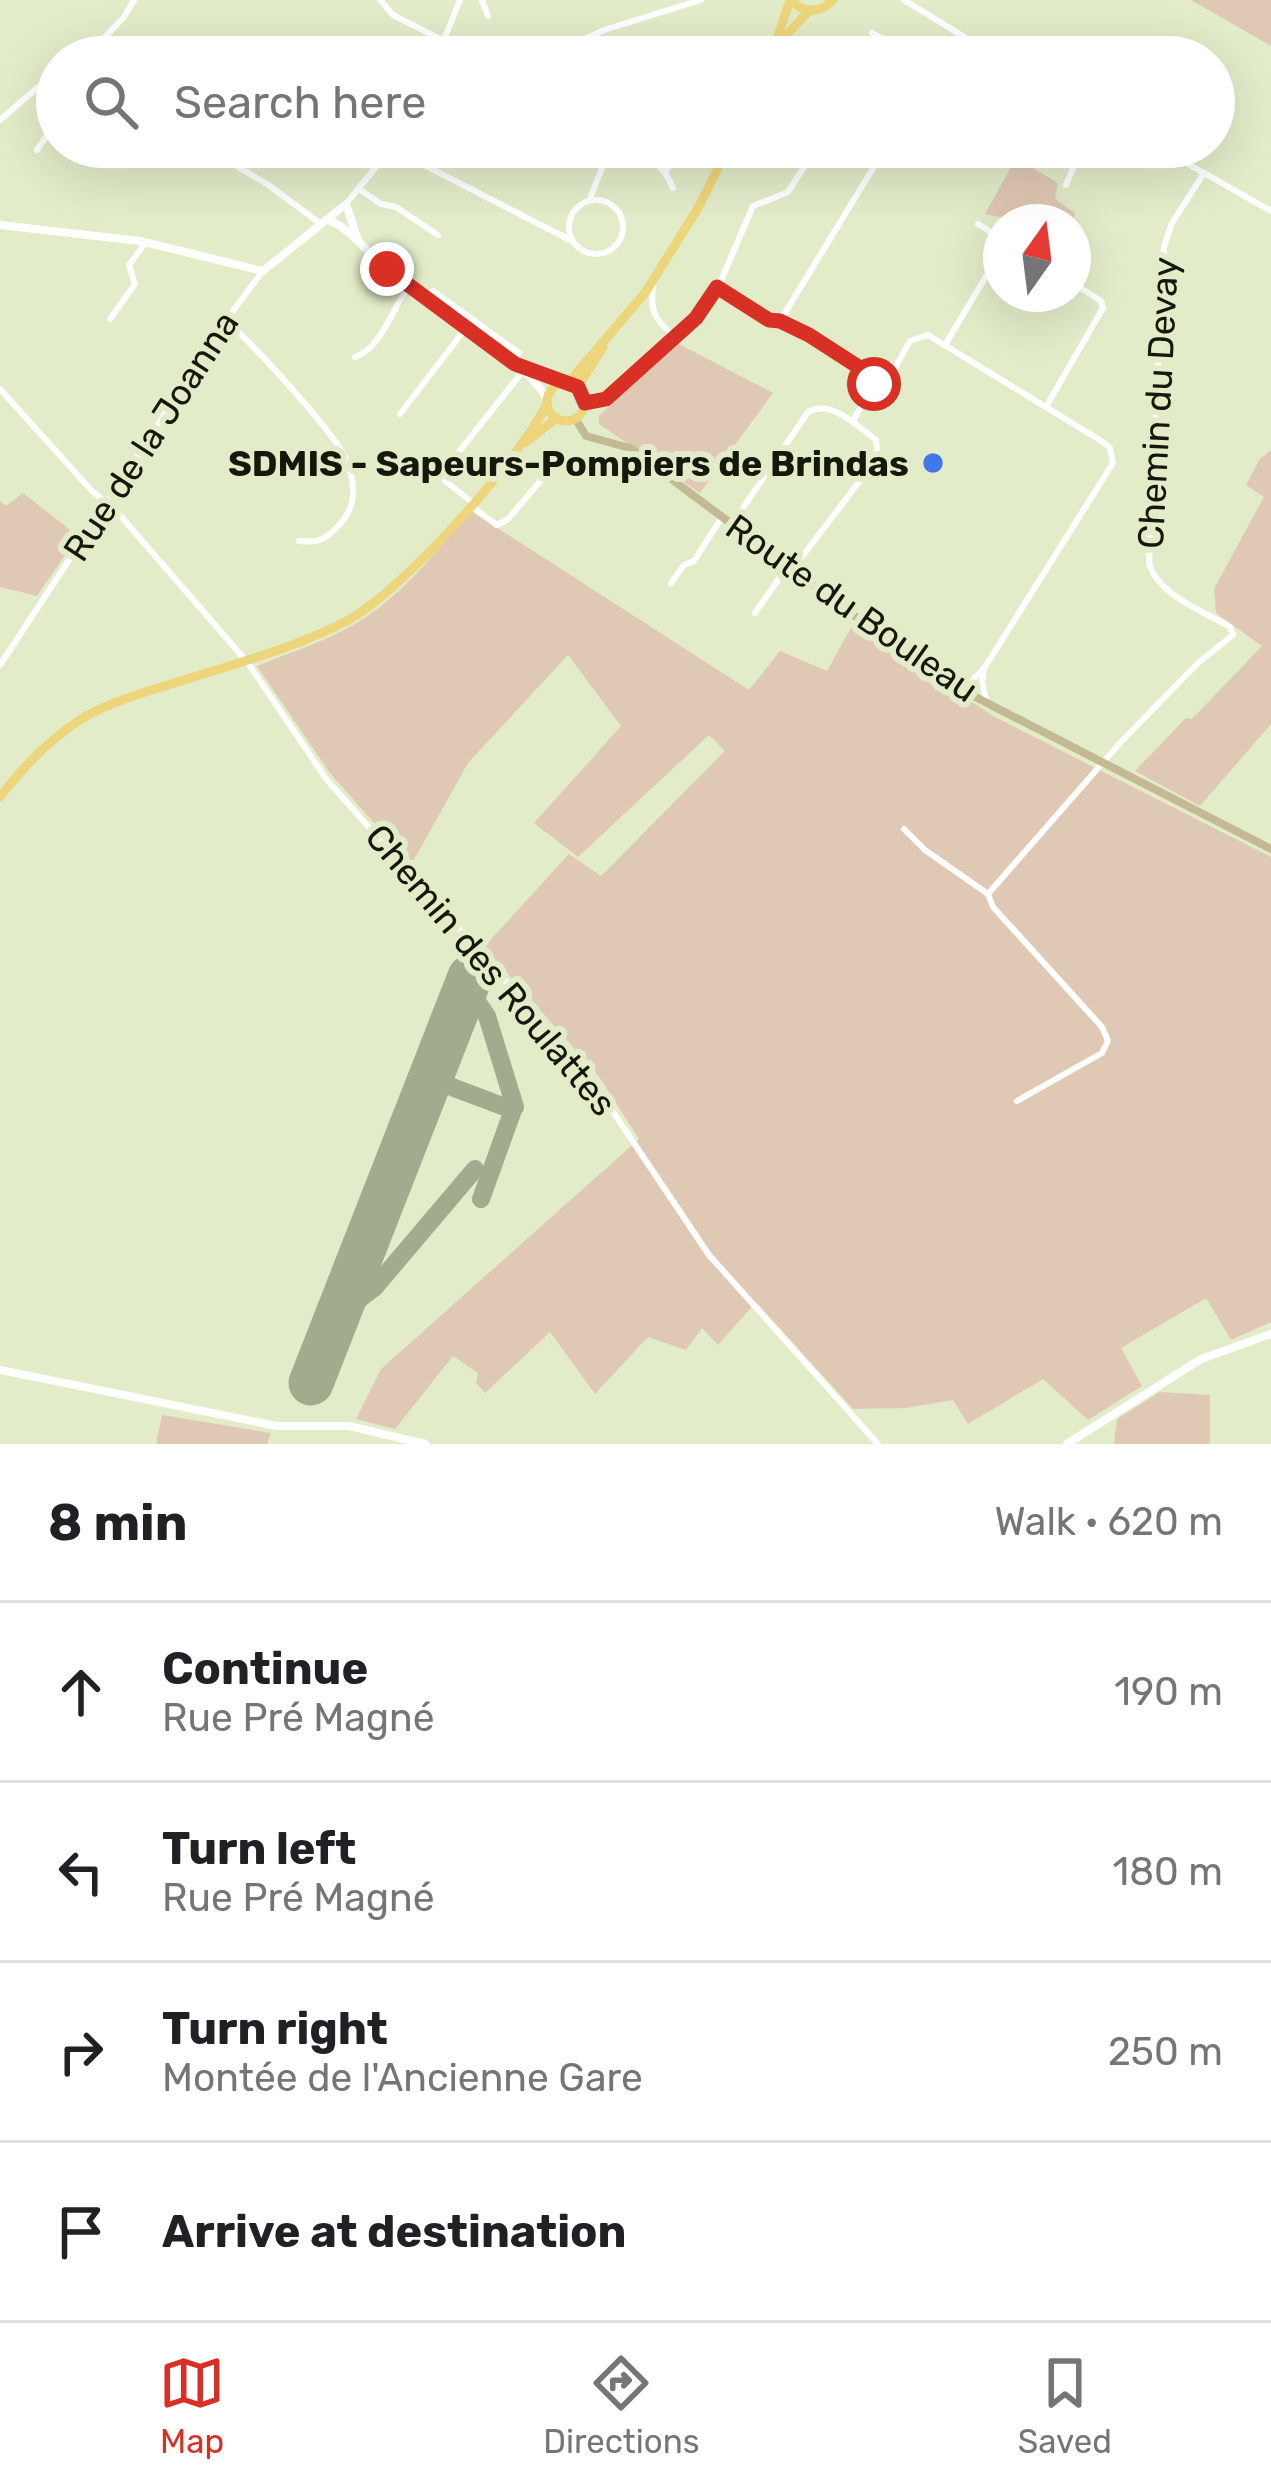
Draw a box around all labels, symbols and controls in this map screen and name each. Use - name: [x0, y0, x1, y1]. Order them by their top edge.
- search box: [36, 36, 1235, 168]
- icon: search: [78, 69, 144, 135]
- text: Search here: [174, 76, 426, 129]
- north arrow: [983, 204, 1091, 312]
- route end: [360, 242, 414, 296]
- street label: Chemin du Devay: [1129, 256, 1187, 550]
- street label: Rue de la Joanna: [54, 303, 248, 569]
- route start: [847, 357, 901, 411]
- place label: SDMIS - Sapeurs-Pompiers de Brindas: [228, 442, 909, 485]
- marker: SDMIS - Sapeurs-Pompiers de Brindas: [920, 450, 946, 476]
- street label: Route du Bouleau: [718, 505, 986, 711]
- street label: Chemin des Roulattes: [357, 816, 625, 1124]
- text: 8 min: [48, 1492, 188, 1553]
- text: Walk · 620 m: [994, 1499, 1223, 1545]
- text: Continue: [162, 1642, 368, 1695]
- icon: ahead: [48, 1659, 114, 1725]
- text: 190 m: [1114, 1669, 1223, 1715]
- text: Rue Pré Magné: [162, 1695, 435, 1741]
- text: Turn left: [162, 1822, 356, 1875]
- icon: left: [48, 1839, 114, 1905]
- text: 180 m: [1113, 1849, 1223, 1895]
- text: Rue Pré Magné: [162, 1875, 435, 1921]
- text: Turn right: [162, 2002, 388, 2055]
- icon: right: [48, 2019, 114, 2085]
- text: 250 m: [1108, 2029, 1223, 2075]
- text: Montée de l'Ancienne Gare: [162, 2055, 643, 2101]
- icon: arrive: [48, 2199, 114, 2265]
- text: Arrive at destination: [162, 2205, 627, 2258]
- tab: Map: [159, 2350, 225, 2461]
- tab: Directions: [543, 2350, 700, 2461]
- tab: Saved: [1018, 2350, 1112, 2461]

